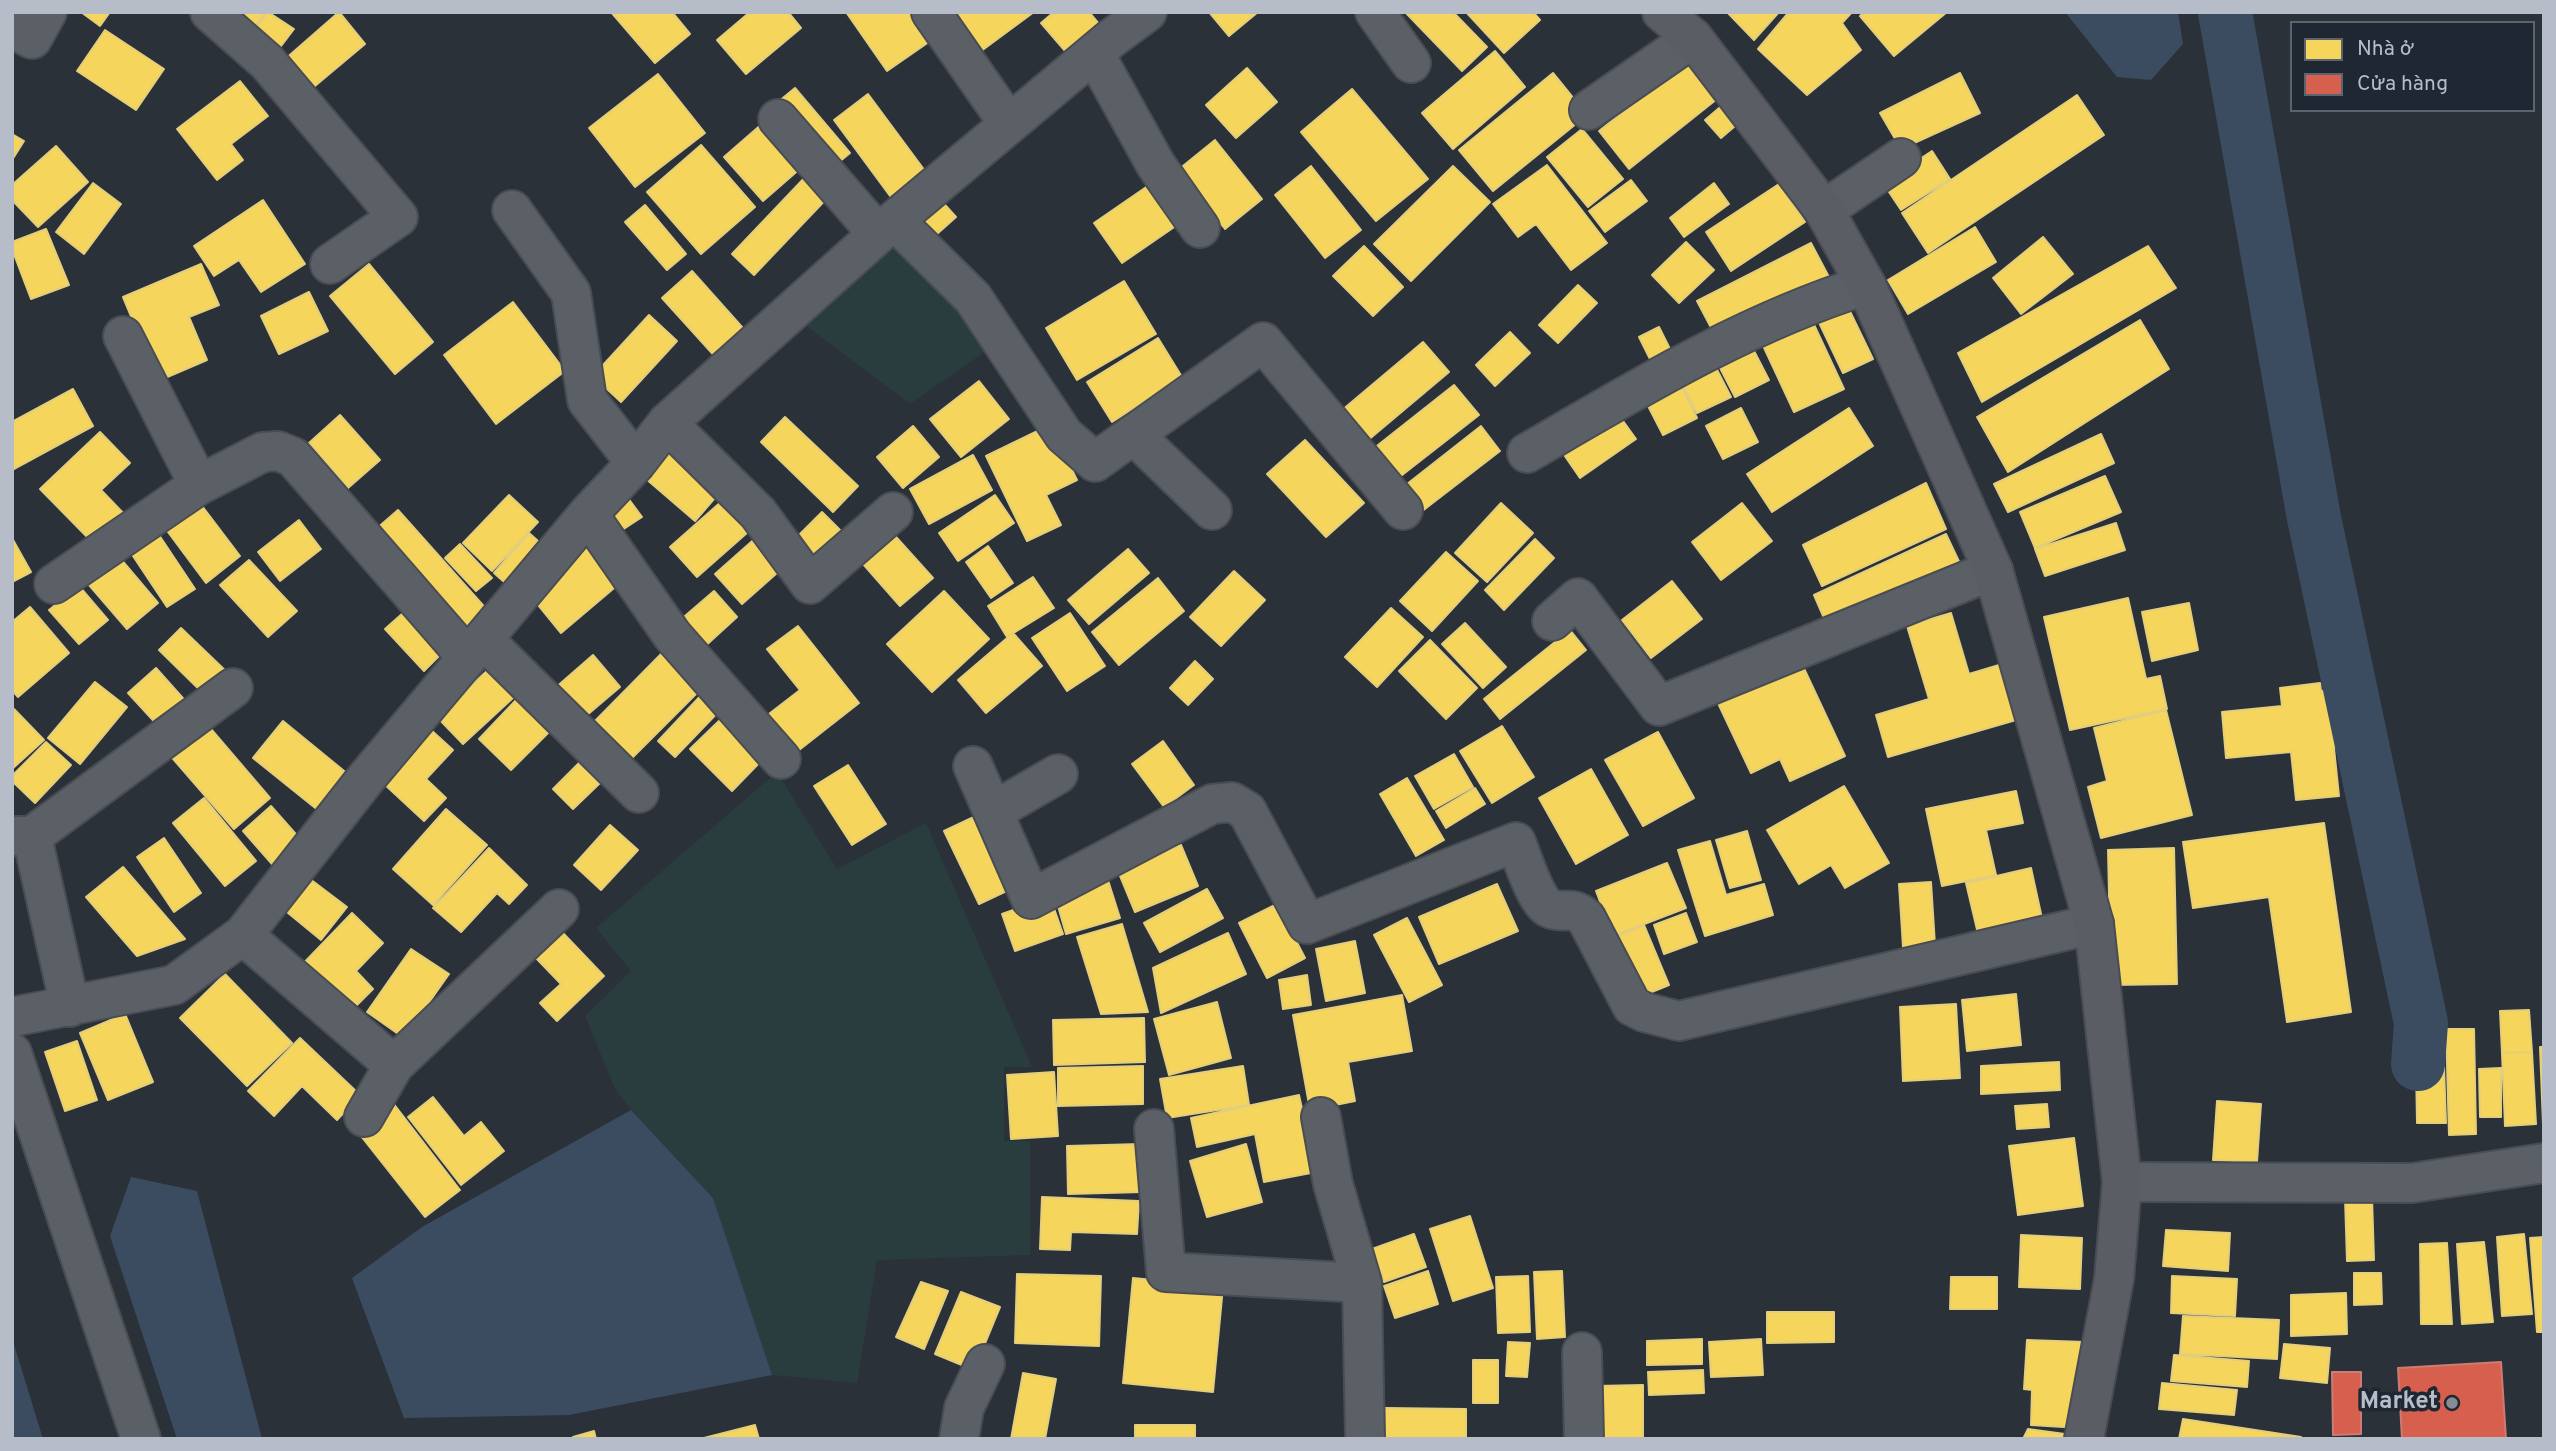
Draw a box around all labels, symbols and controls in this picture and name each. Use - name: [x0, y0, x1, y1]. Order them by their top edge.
- legend: [2290, 21, 2535, 112]
- text: Nhà ở: [2357, 36, 2414, 63]
- text: Cửa hàng: [2357, 71, 2448, 98]
- place label: Market: [2360, 1389, 2438, 1417]
- marker: Market: [2444, 1395, 2460, 1411]

